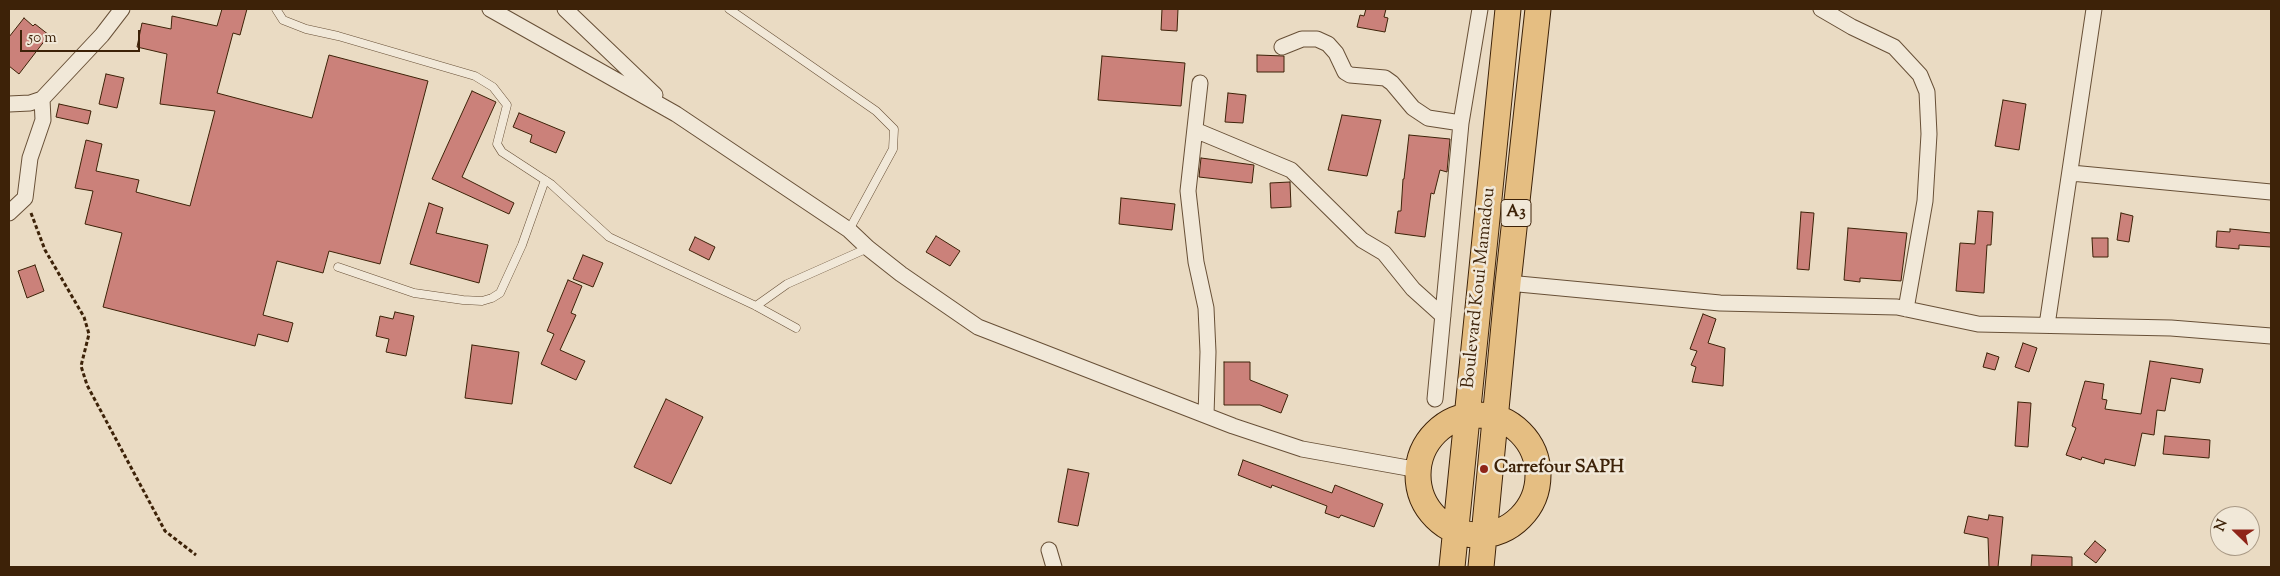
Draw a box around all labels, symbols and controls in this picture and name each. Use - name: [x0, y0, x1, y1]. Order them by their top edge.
- scale bar: [22, 20, 142, 52]
- text: 50 m: [28, 28, 57, 49]
- street label: Boulevard Koui Mamadou: [1459, 186, 1501, 390]
- road number: A3: [1501, 200, 1531, 227]
- place label: Carrefour SAPH: [1494, 458, 1624, 480]
- marker: Carrefour SAPH: [1478, 463, 1490, 475]
- north arrow: [2210, 506, 2260, 556]
- text: N: [2211, 517, 2233, 535]

